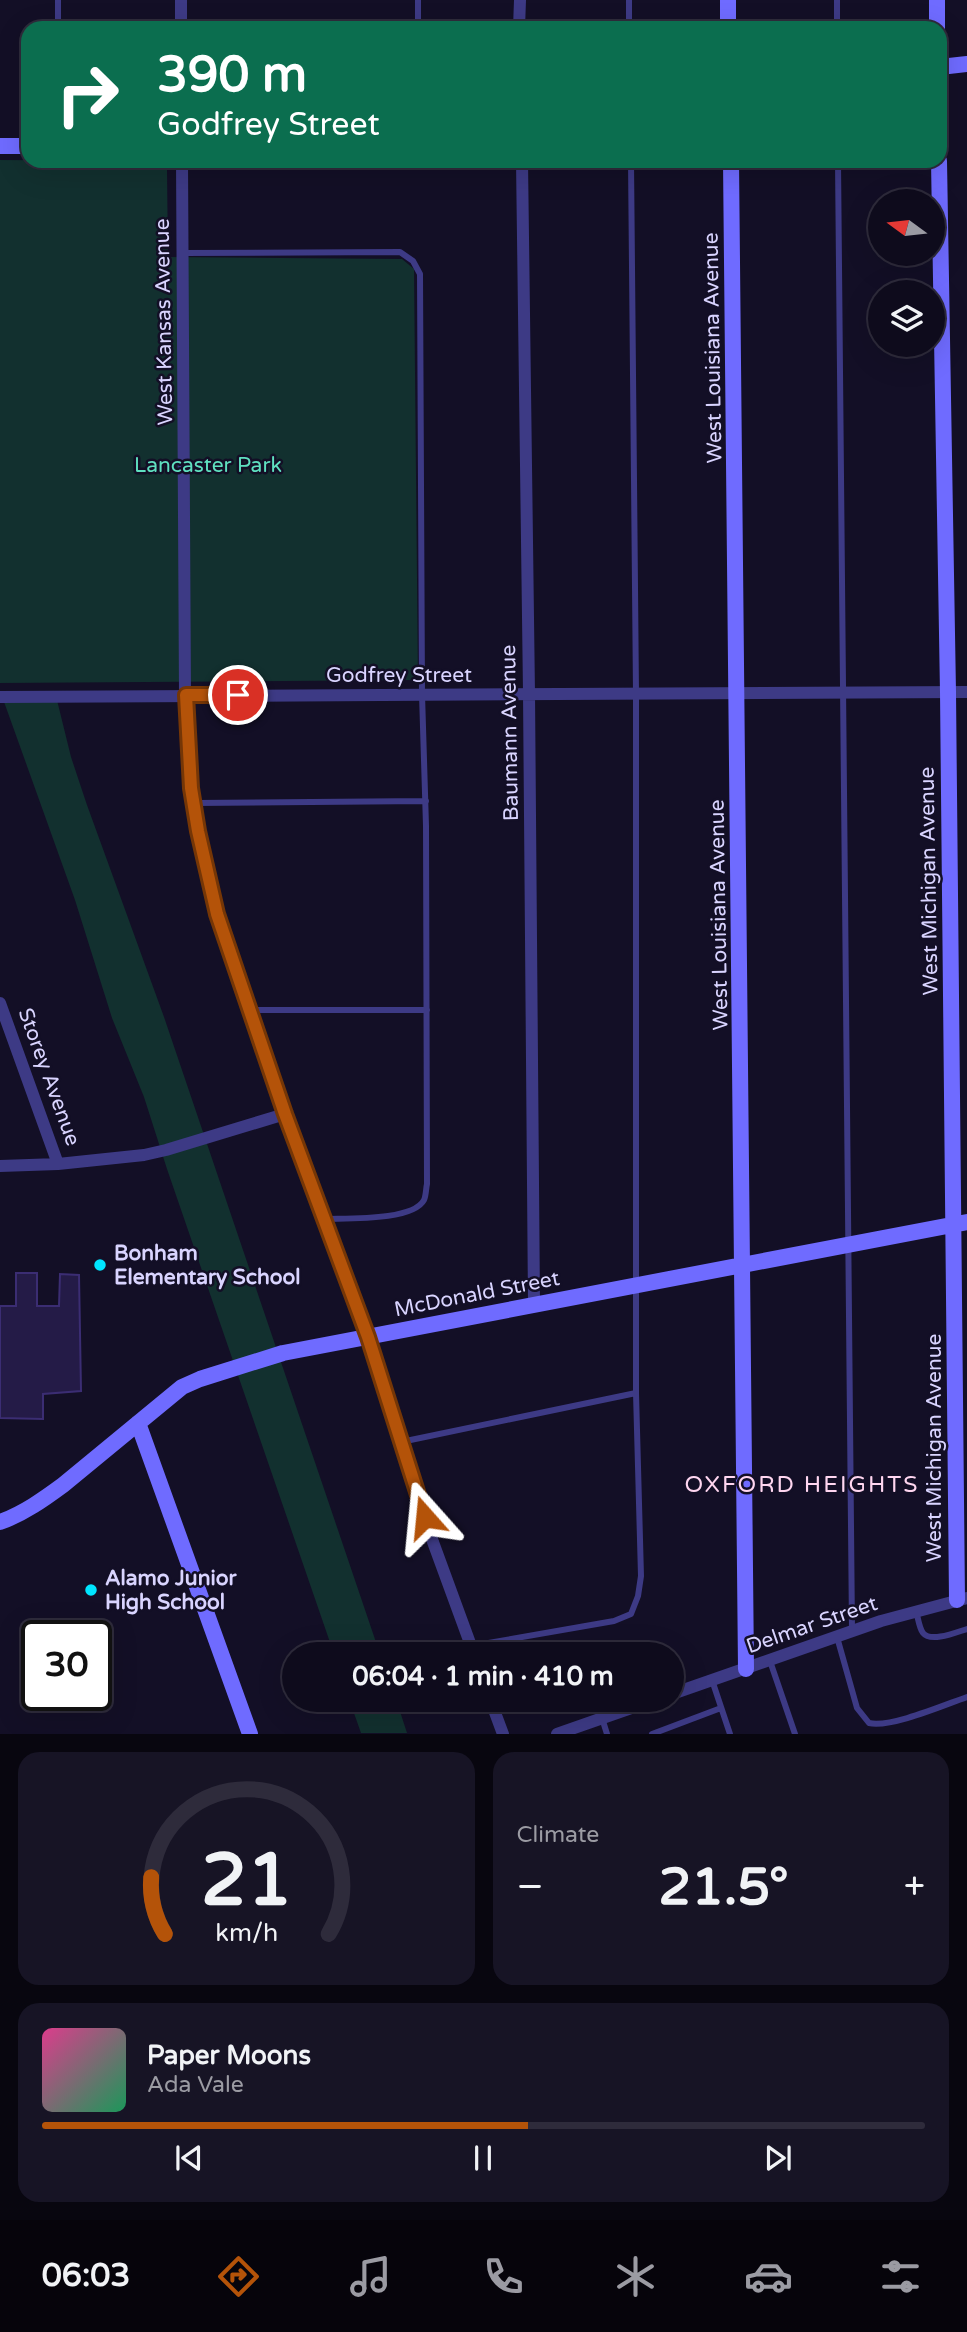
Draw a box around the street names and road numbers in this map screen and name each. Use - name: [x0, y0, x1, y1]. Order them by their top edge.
- street label: West Kansas Avenue: [150, 218, 178, 426]
- street label: West Louisiana Avenue: [698, 232, 728, 464]
- street label: Baumann Avenue: [496, 645, 524, 821]
- street label: Godfrey Street: [326, 663, 472, 688]
- street label: West Michigan Avenue: [915, 766, 943, 996]
- street label: West Louisiana Avenue: [704, 799, 734, 1031]
- street label: Storey Avenue: [13, 1005, 85, 1149]
- street label: McDonald Street: [392, 1266, 562, 1322]
- street label: West Michigan Avenue: [922, 1334, 947, 1562]
- street label: Delmar Street: [743, 1591, 881, 1659]

